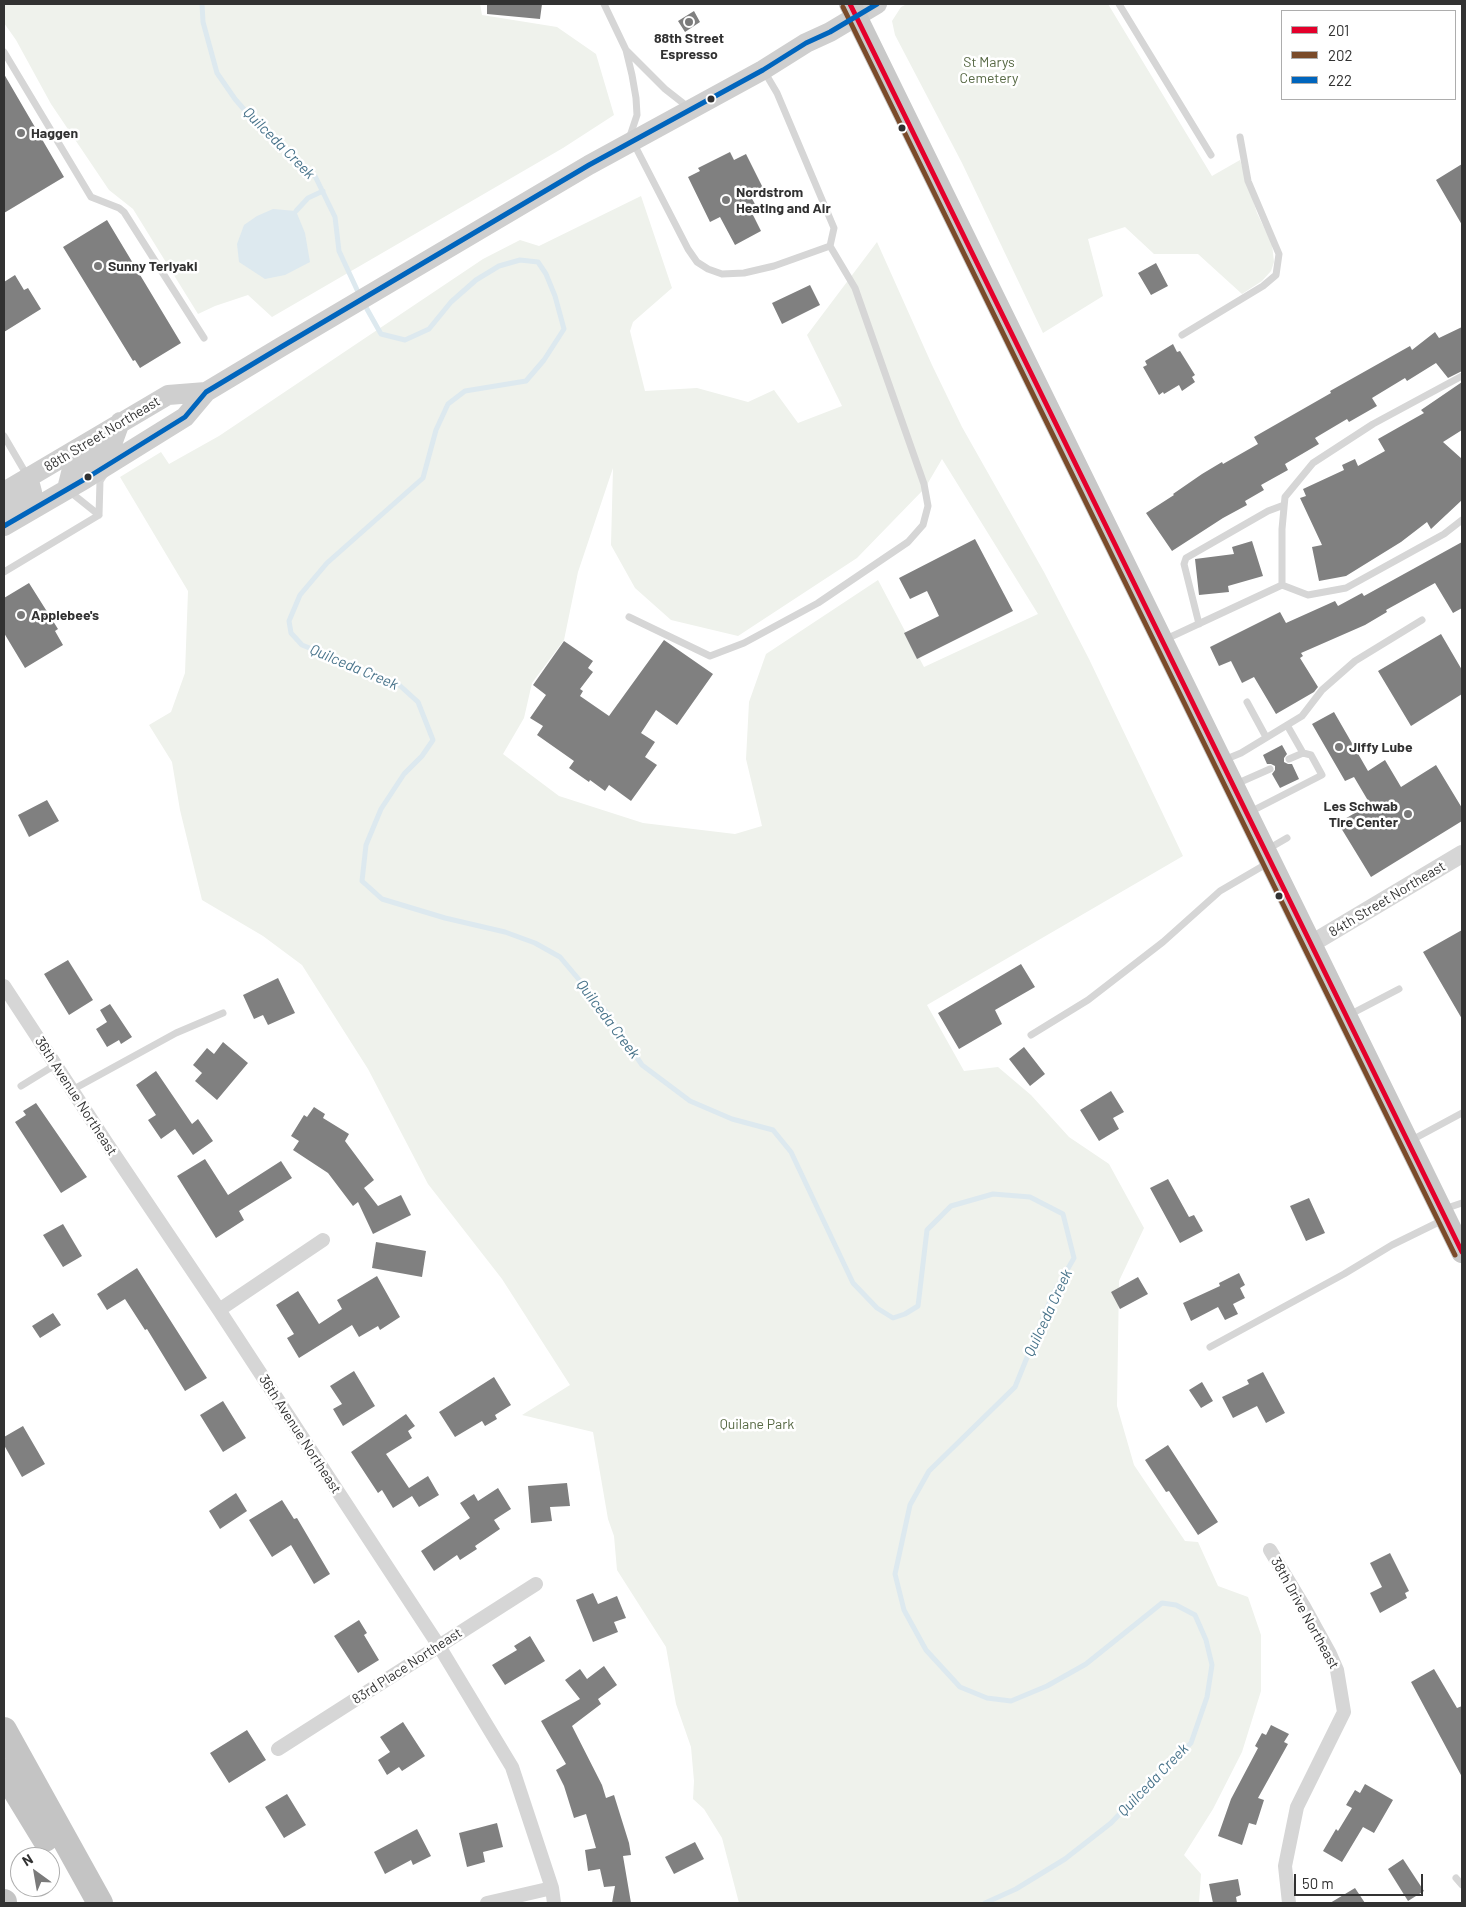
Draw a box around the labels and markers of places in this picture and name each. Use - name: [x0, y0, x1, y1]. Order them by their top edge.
- marker: 88th Street Espresso: [683, 16, 695, 28]
- place label: 88th Street Espresso: [654, 30, 724, 62]
- unlabelled marker: [706, 94, 716, 104]
- unlabelled marker: [897, 123, 907, 133]
- place label: Haggen: [31, 125, 78, 141]
- marker: Haggen: [15, 127, 27, 139]
- place label: Nordstrom Heating and Air: [736, 184, 831, 216]
- marker: Nordstrom Heating and Air: [720, 194, 732, 206]
- place label: Sunny Teriyaki: [108, 258, 198, 274]
- marker: Sunny Teriyaki: [92, 260, 104, 272]
- unlabelled marker: [83, 472, 93, 482]
- place label: Applebee's: [31, 607, 99, 623]
- marker: Applebee's: [15, 609, 27, 621]
- place label: Jiffy Lube: [1349, 739, 1413, 755]
- marker: Jiffy Lube: [1333, 741, 1345, 753]
- place label: Les Schwab Tire Center: [1324, 798, 1398, 830]
- marker: Les Schwab Tire Center: [1402, 808, 1414, 820]
- unlabelled marker: [1274, 891, 1284, 901]

